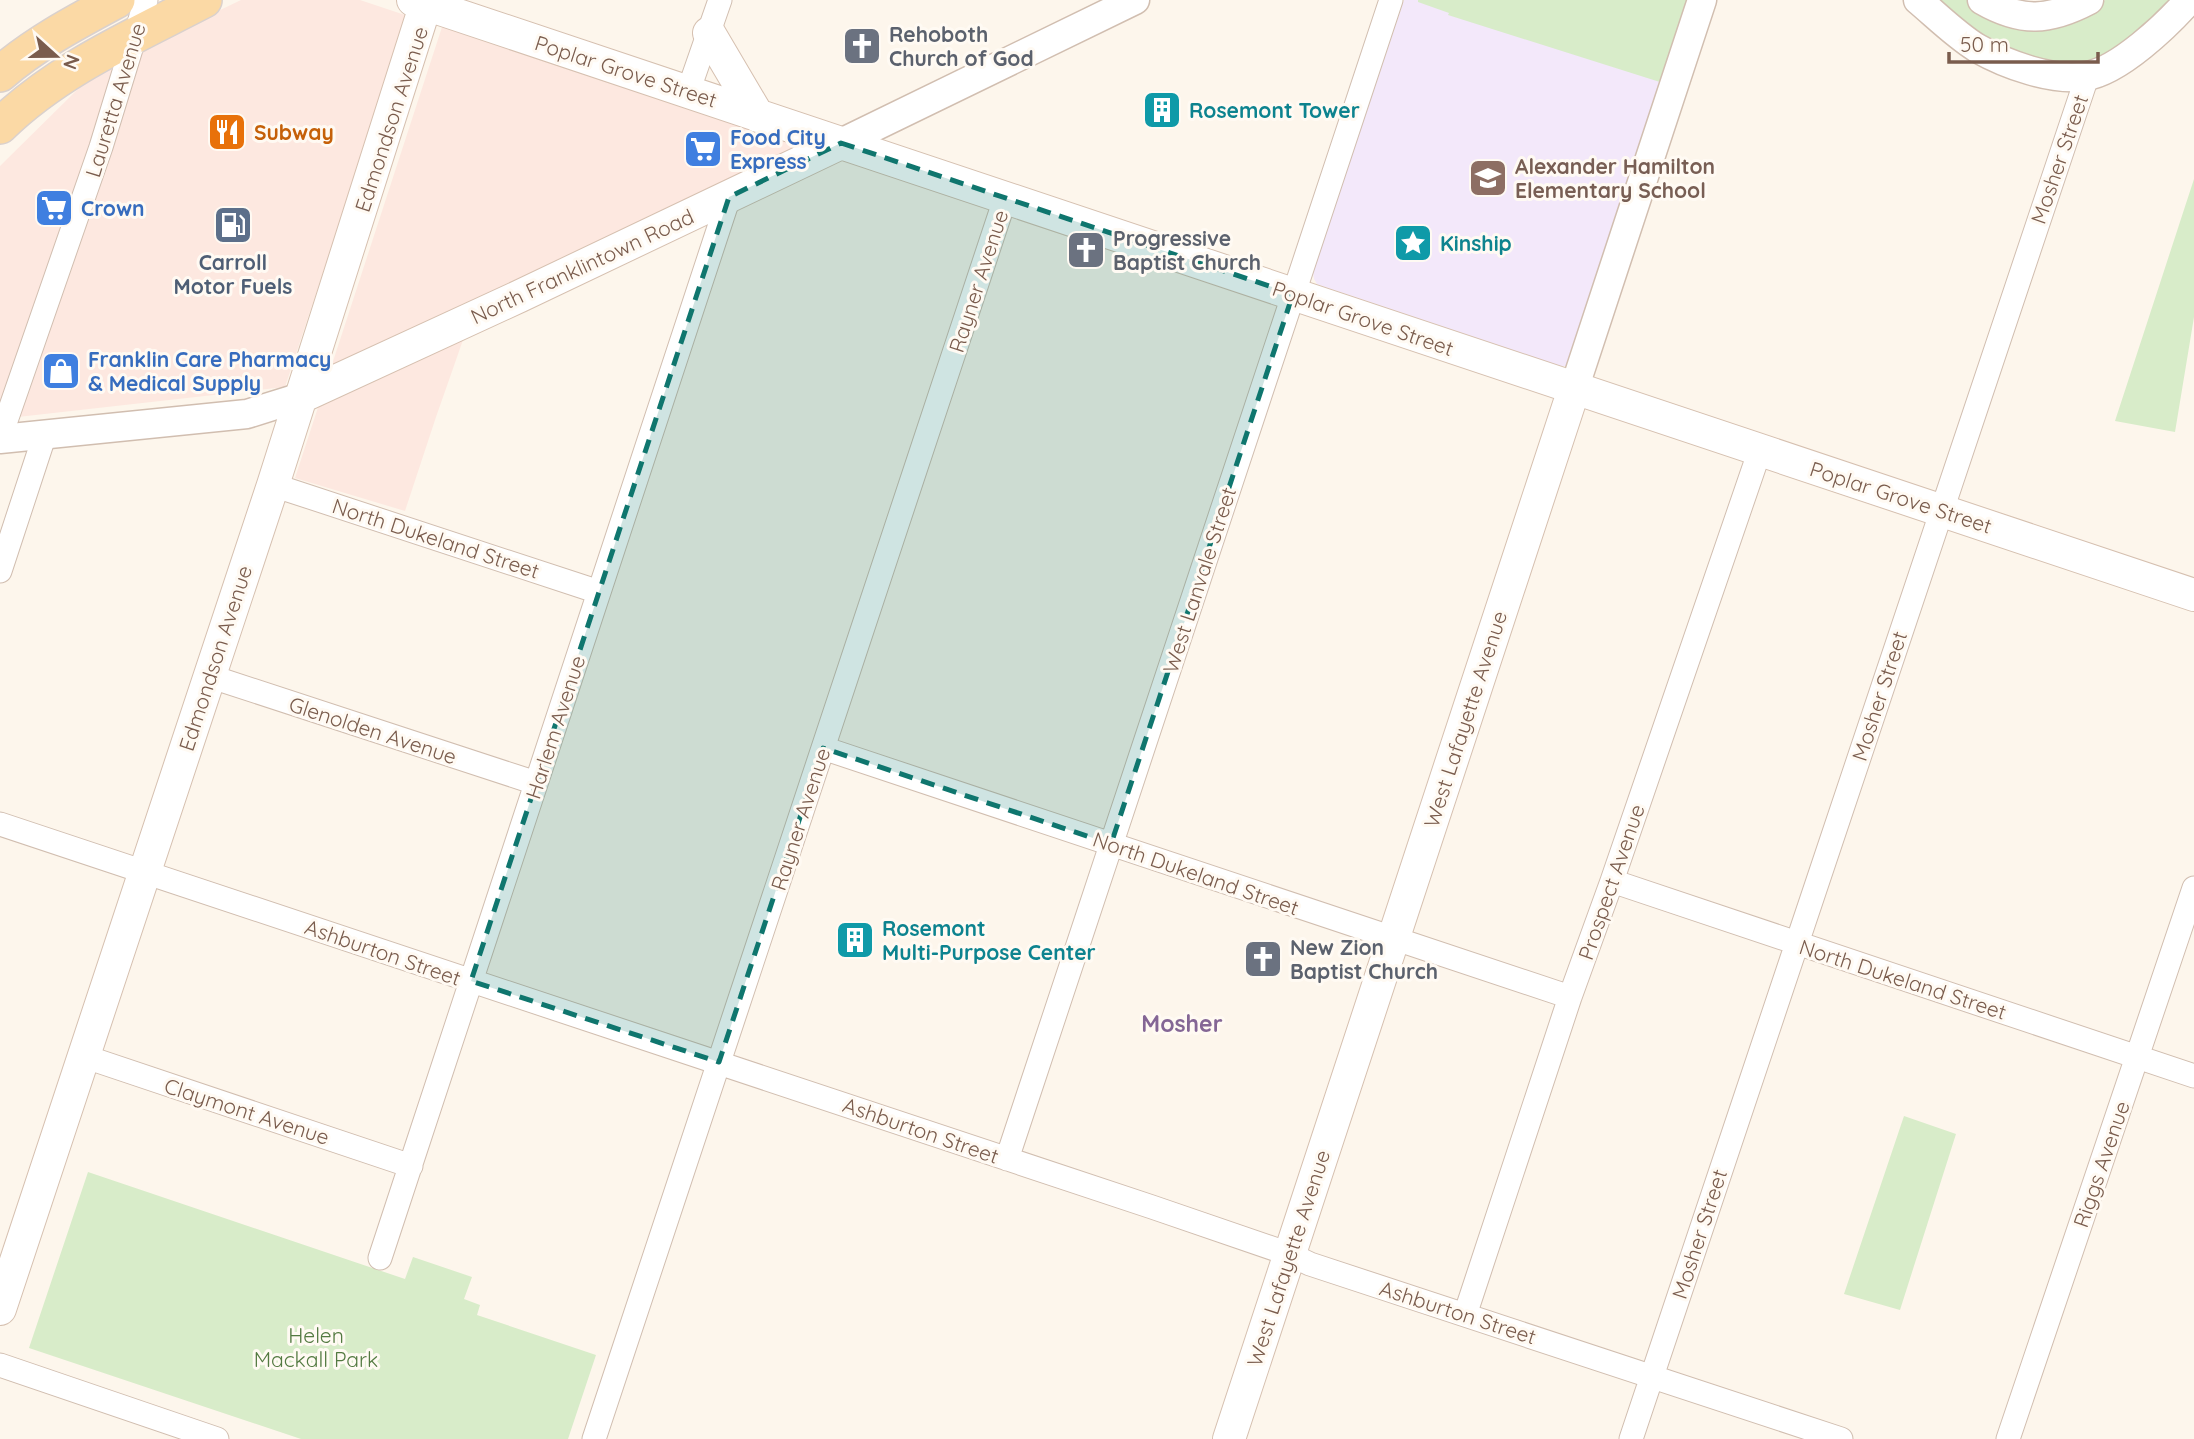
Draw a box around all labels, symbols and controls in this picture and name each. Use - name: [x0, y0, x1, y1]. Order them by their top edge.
- street label: Lauretta Avenue: [79, 20, 151, 180]
- north arrow: [21, 21, 91, 91]
- place label: Rehoboth Church of God: [889, 21, 1034, 71]
- scale bar: [1949, 21, 2098, 65]
- street label: Edmondson Avenue: [349, 23, 433, 215]
- church icon: Rehoboth Church of God: [841, 25, 883, 67]
- street label: Poplar Grove Street: [532, 29, 720, 113]
- text: 50 m: [1960, 31, 2009, 57]
- text: N: [58, 51, 86, 73]
- building icon: Rosemont Tower: [1141, 89, 1183, 131]
- street label: Mosher Street: [2025, 91, 2093, 227]
- place label: Rosemont Tower: [1189, 97, 1360, 123]
- restaurant icon: Subway: [206, 111, 248, 153]
- place label: Subway: [254, 119, 334, 145]
- place label: Food City Express: [730, 124, 826, 174]
- supermarket icon: Food City Express: [682, 128, 724, 170]
- place label: Alexander Hamilton Elementary School: [1515, 153, 1715, 203]
- school or university icon: Alexander Hamilton Elementary School: [1467, 157, 1509, 199]
- supermarket icon: Crown: [33, 187, 75, 229]
- place label: Crown: [81, 195, 145, 221]
- street label: North Franklintown Road: [466, 203, 698, 329]
- fuel station icon: Carroll Motor Fuels: [212, 204, 254, 246]
- street label: Rayner Avenue: [943, 206, 1013, 356]
- place icon: Kinship: [1392, 222, 1434, 264]
- place label: Progressive Baptist Church: [1113, 225, 1261, 275]
- church icon: Progressive Baptist Church: [1065, 229, 1107, 271]
- place label: Kinship: [1440, 230, 1512, 256]
- place label: Carroll Motor Fuels: [174, 249, 292, 299]
- street label: Poplar Grove Street: [1269, 275, 1457, 361]
- place label: Franklin Care Pharmacy & Medical Supply: [88, 346, 331, 396]
- shop icon: Franklin Care Pharmacy & Medical Supply: [40, 350, 82, 392]
- street label: Poplar Grove Street: [1807, 455, 1995, 539]
- street label: West Lanvale Street: [1157, 484, 1241, 676]
- street label: North Dukeland Street: [329, 492, 543, 584]
- street label: Edmondson Avenue: [173, 562, 257, 754]
- street label: West Lafayette Avenue: [1418, 608, 1512, 830]
- street label: Mosher Street: [1846, 628, 1912, 764]
- street label: Harlem Avenue: [520, 652, 590, 802]
- street label: Glenolden Avenue: [286, 691, 460, 769]
- street label: Rayner Avenue: [765, 744, 835, 894]
- street label: Prospect Avenue: [1572, 801, 1650, 963]
- street label: North Dukeland Street: [1090, 826, 1302, 920]
- street label: Ashburton Street: [302, 913, 464, 991]
- place label: Rosemont Multi-Purpose Center: [882, 915, 1096, 965]
- building icon: Rosemont Multi-Purpose Center: [834, 919, 876, 961]
- street label: North Dukeland Street: [1796, 933, 2010, 1025]
- place label: New Zion Baptist Church: [1290, 934, 1438, 984]
- church icon: New Zion Baptist Church: [1242, 938, 1284, 980]
- district label: Mosher: [1141, 1009, 1223, 1038]
- street label: Claymont Avenue: [161, 1072, 333, 1150]
- street label: Ashburton Street: [840, 1091, 1002, 1169]
- street label: Riggs Avenue: [2067, 1097, 2135, 1231]
- street label: West Lafayette Avenue: [1241, 1147, 1335, 1369]
- street label: Mosher Street: [1666, 1166, 1732, 1302]
- street label: Ashburton Street: [1376, 1274, 1540, 1350]
- park label: Helen Mackall Park: [254, 1322, 378, 1372]

